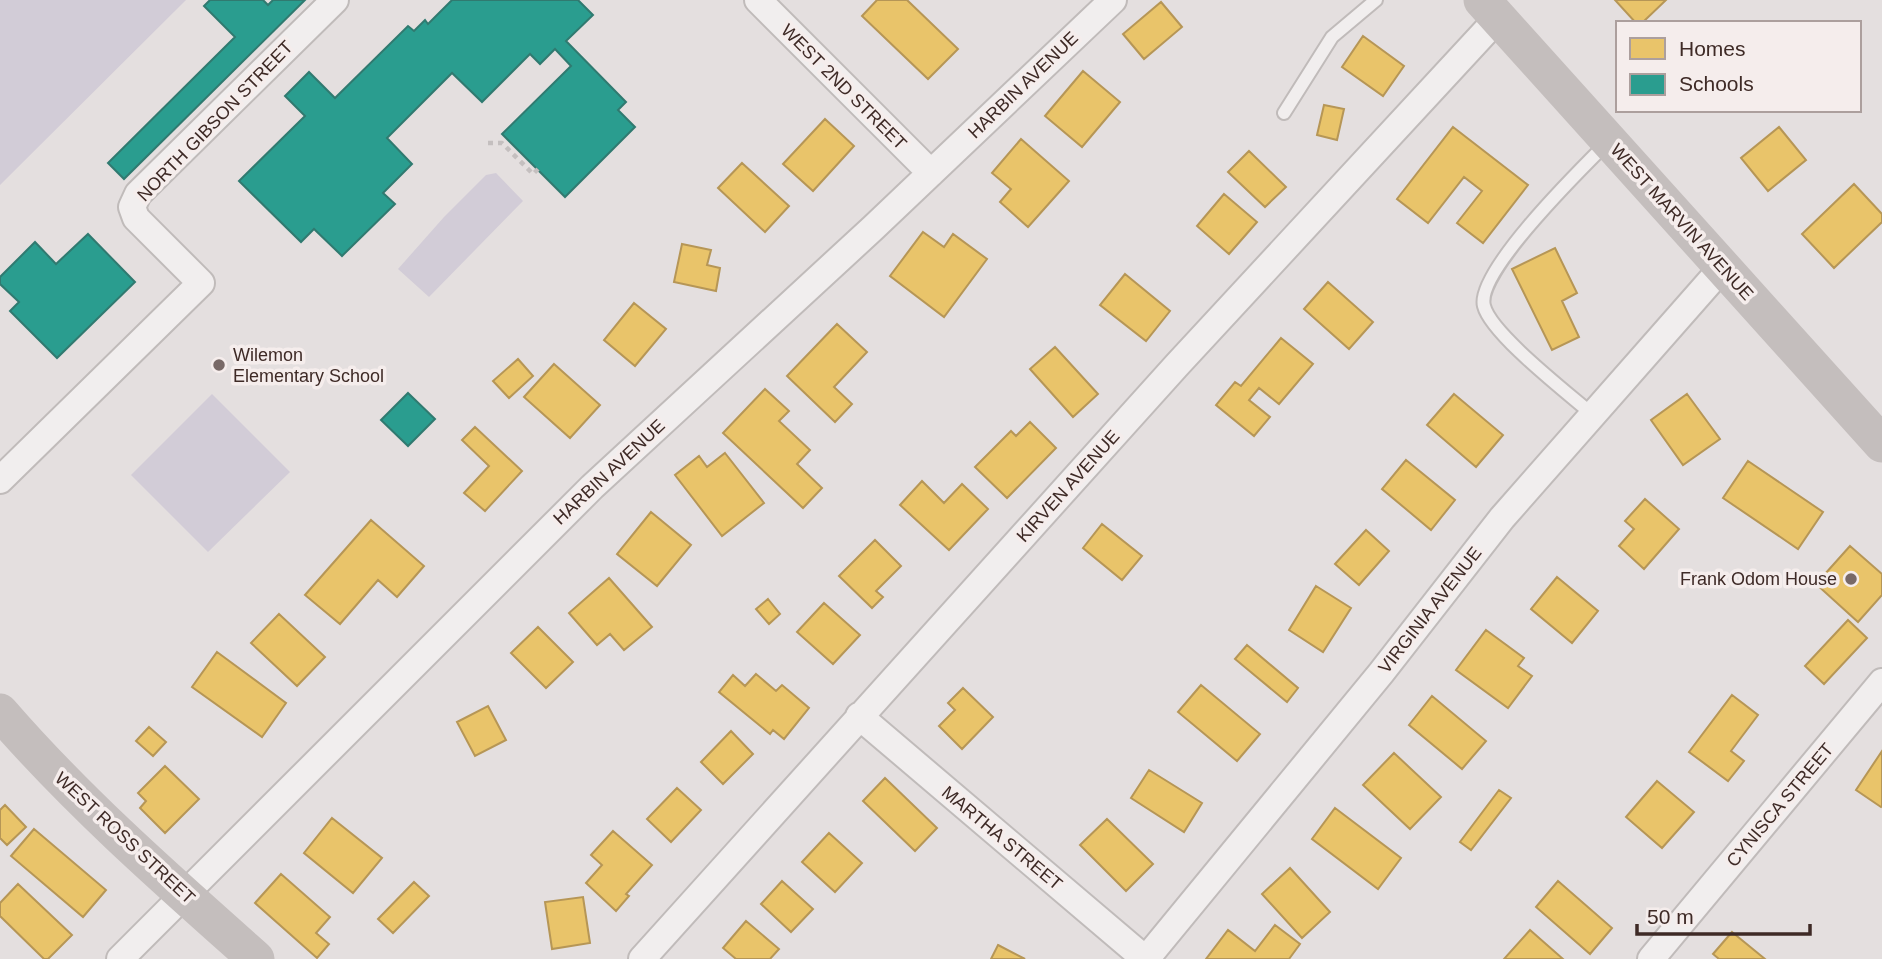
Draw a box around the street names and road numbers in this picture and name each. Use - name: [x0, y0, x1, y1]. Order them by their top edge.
- street label: WEST 2ND STREET: [777, 20, 911, 154]
- street label: HARBIN AVENUE: [964, 28, 1082, 142]
- street label: NORTH GIBSON STREET: [133, 37, 297, 205]
- street label: WEST MARVIN AVENUE: [1607, 140, 1757, 304]
- street label: HARBIN AVENUE: [549, 415, 669, 529]
- street label: KIRVEN AVENUE: [1013, 426, 1123, 546]
- street label: VIRGINIA AVENUE: [1374, 543, 1486, 677]
- street label: CYNISCA STREET: [1723, 739, 1837, 871]
- street label: WEST ROSS STREET: [51, 768, 199, 908]
- street label: MARTHA STREET: [938, 782, 1066, 894]

